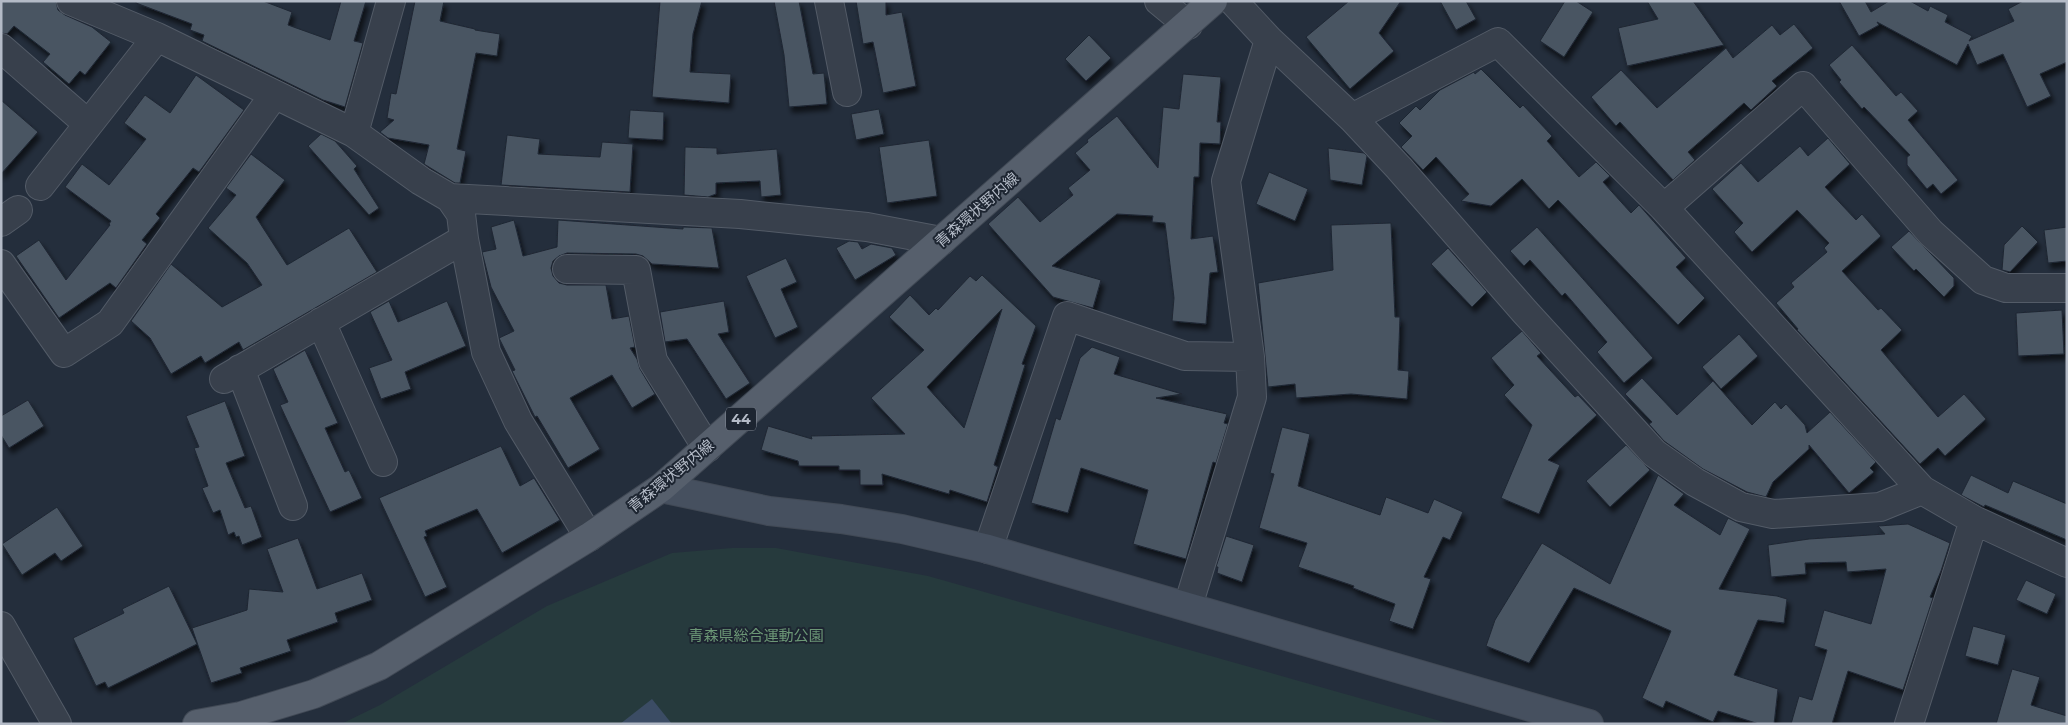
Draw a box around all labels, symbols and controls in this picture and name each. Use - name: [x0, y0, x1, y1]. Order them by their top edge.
- street label: 青森環状野内線: [931, 168, 1023, 251]
- road number: 44: [726, 408, 756, 430]
- street label: 青森環状野内線: [624, 435, 717, 516]
- park label: 青森県総合運動公園: [688, 626, 824, 645]

